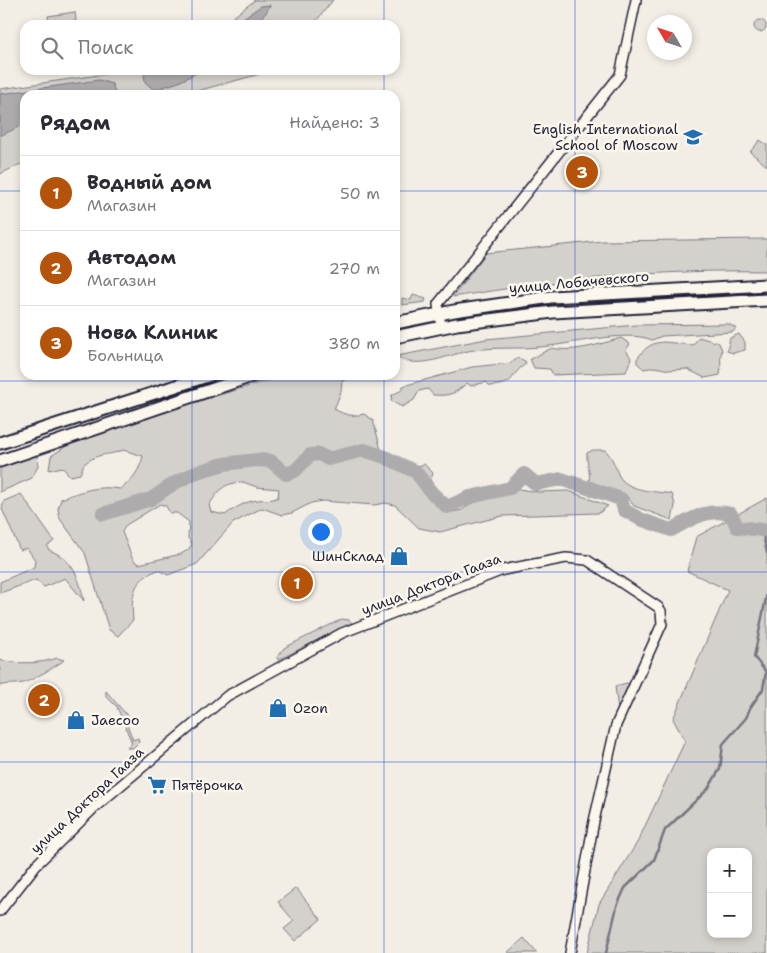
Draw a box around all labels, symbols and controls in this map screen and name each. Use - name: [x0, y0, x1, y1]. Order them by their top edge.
- north arrow: [647, 15, 692, 60]
- search box: [20, 20, 400, 75]
- icon: search: [38, 34, 66, 62]
- text: Поиск: [78, 35, 133, 60]
- text: Рядом: [40, 109, 110, 137]
- text: Найдено: 3: [289, 112, 380, 133]
- place label: English International School of Moscow: [533, 120, 679, 154]
- school or university icon: English International School of Moscow: [682, 126, 704, 148]
- pin: 3: [566, 153, 598, 191]
- text: Водный дом: [87, 170, 212, 195]
- text: 1: [52, 183, 60, 204]
- text: 50 m: [340, 183, 380, 204]
- text: Магазин: [87, 195, 156, 216]
- text: Автодом: [87, 245, 176, 270]
- text: 2: [50, 258, 62, 279]
- text: 270 m: [329, 258, 380, 279]
- street label: улица Лобачевского: [508, 267, 650, 297]
- text: Магазин: [87, 270, 156, 291]
- text: Нова Клиник: [87, 320, 218, 345]
- text: 3: [50, 333, 62, 354]
- text: 380 m: [328, 333, 380, 354]
- text: Больница: [87, 345, 163, 366]
- your location: [308, 519, 334, 545]
- shop icon: ШинСклад: [388, 545, 410, 567]
- place label: ШинСклад: [312, 547, 384, 565]
- street label: улица Доктора Гааза: [359, 549, 504, 619]
- pin: 1: [281, 564, 313, 602]
- pin: 2: [28, 681, 60, 719]
- shop icon: Ozon: [267, 697, 289, 719]
- place label: Ozon: [293, 699, 328, 717]
- shop icon: Jaecoo: [65, 709, 87, 731]
- place label: Jaecoo: [91, 711, 139, 729]
- street label: улица Доктора Гааза: [27, 743, 148, 857]
- supermarket icon: Пятёрочка: [146, 774, 168, 796]
- place label: Пятёрочка: [172, 776, 243, 794]
- map controls: [707, 848, 752, 938]
- button: +: [707, 848, 752, 893]
- button: −: [707, 893, 752, 938]

